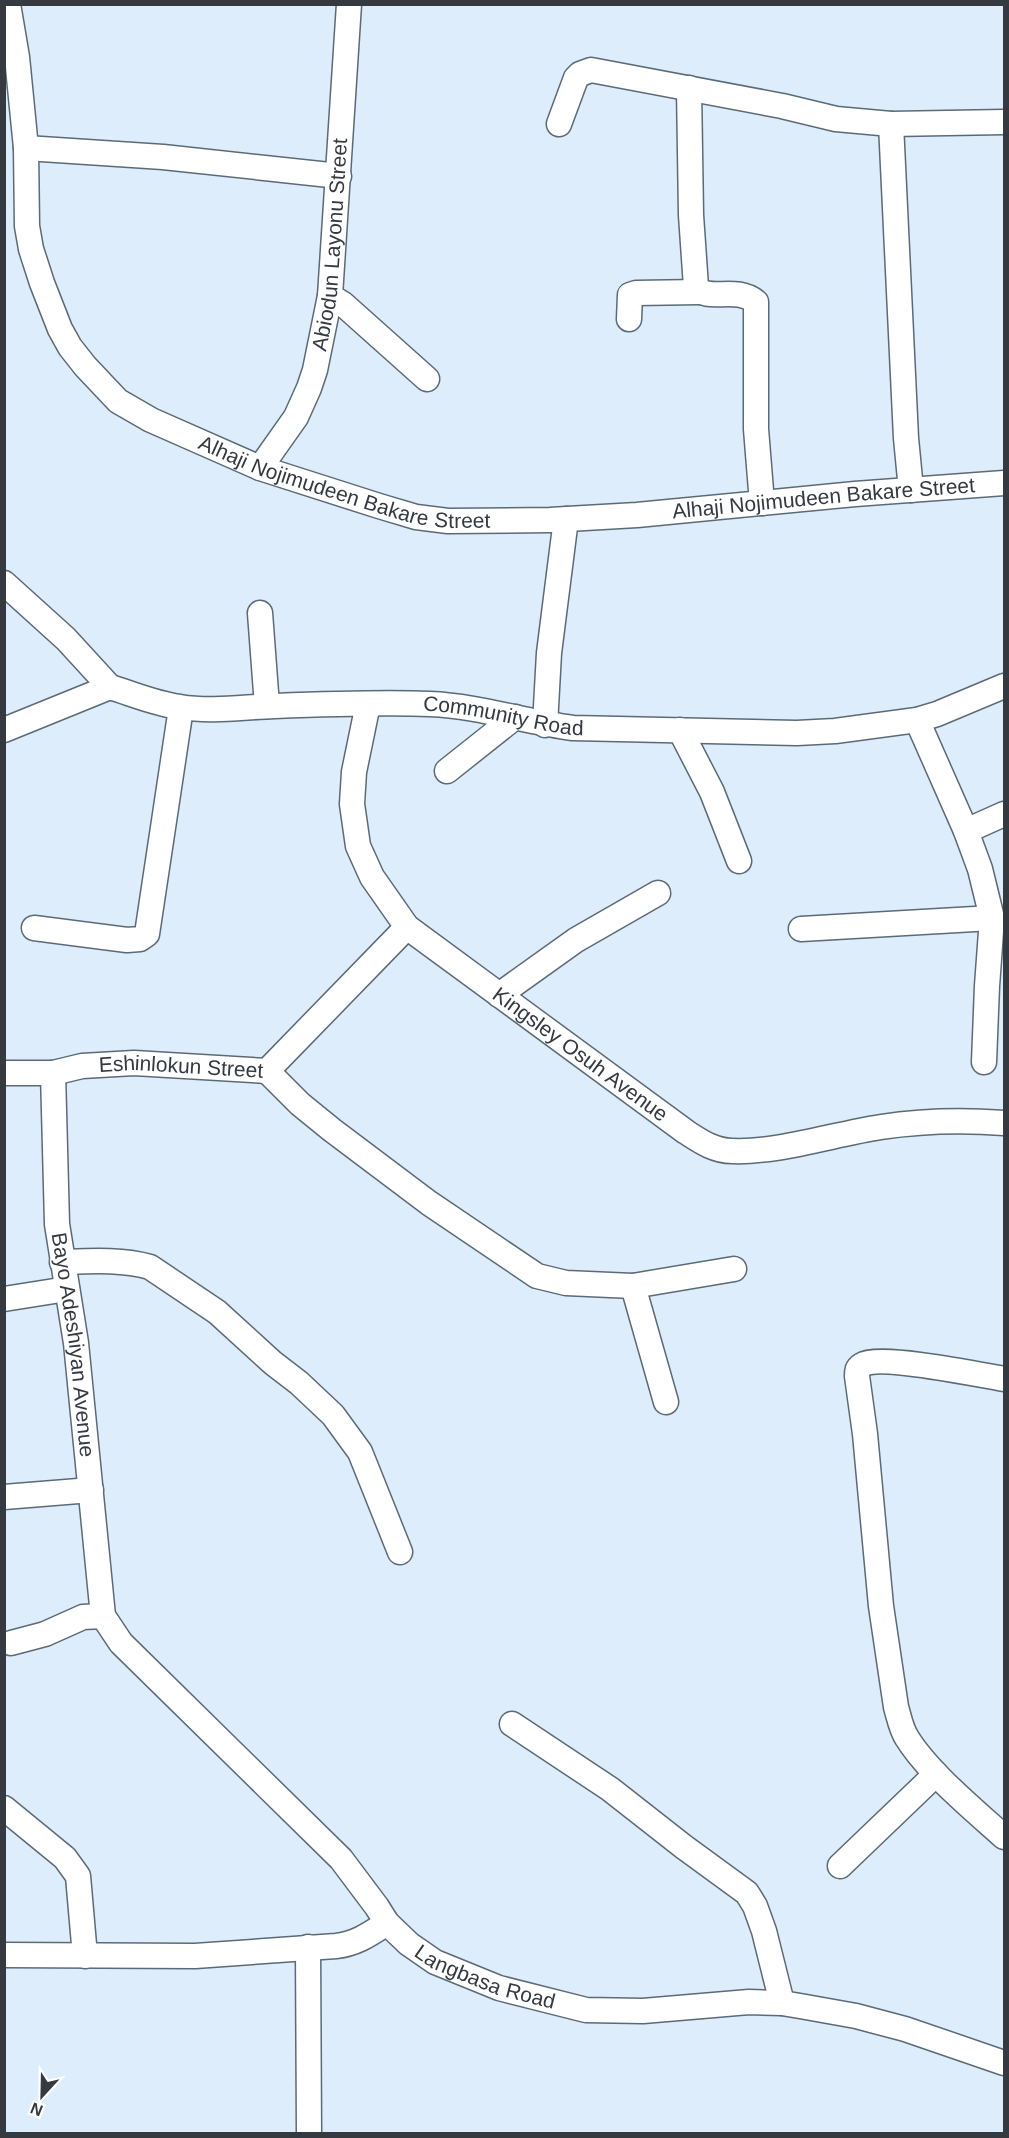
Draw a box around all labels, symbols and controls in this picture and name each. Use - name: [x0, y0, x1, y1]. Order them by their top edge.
- street label: Abiodun Layonu Street: [307, 137, 351, 353]
- street label: Alhaji Nojimudeen Bakare Street: [195, 431, 491, 532]
- street label: Alhaji Nojimudeen Bakare Street: [671, 473, 976, 523]
- street label: Community Road: [423, 692, 584, 739]
- street label: Kingsley Osuh Avenue: [489, 982, 672, 1126]
- street label: Eshinlokun Street: [98, 1051, 264, 1082]
- street label: Bayo Adeshiyan Avenue: [48, 1231, 99, 1458]
- street label: Langbasa Road: [411, 1940, 558, 2013]
- north arrow: [12, 2066, 72, 2126]
- text: N: [28, 2099, 45, 2119]

